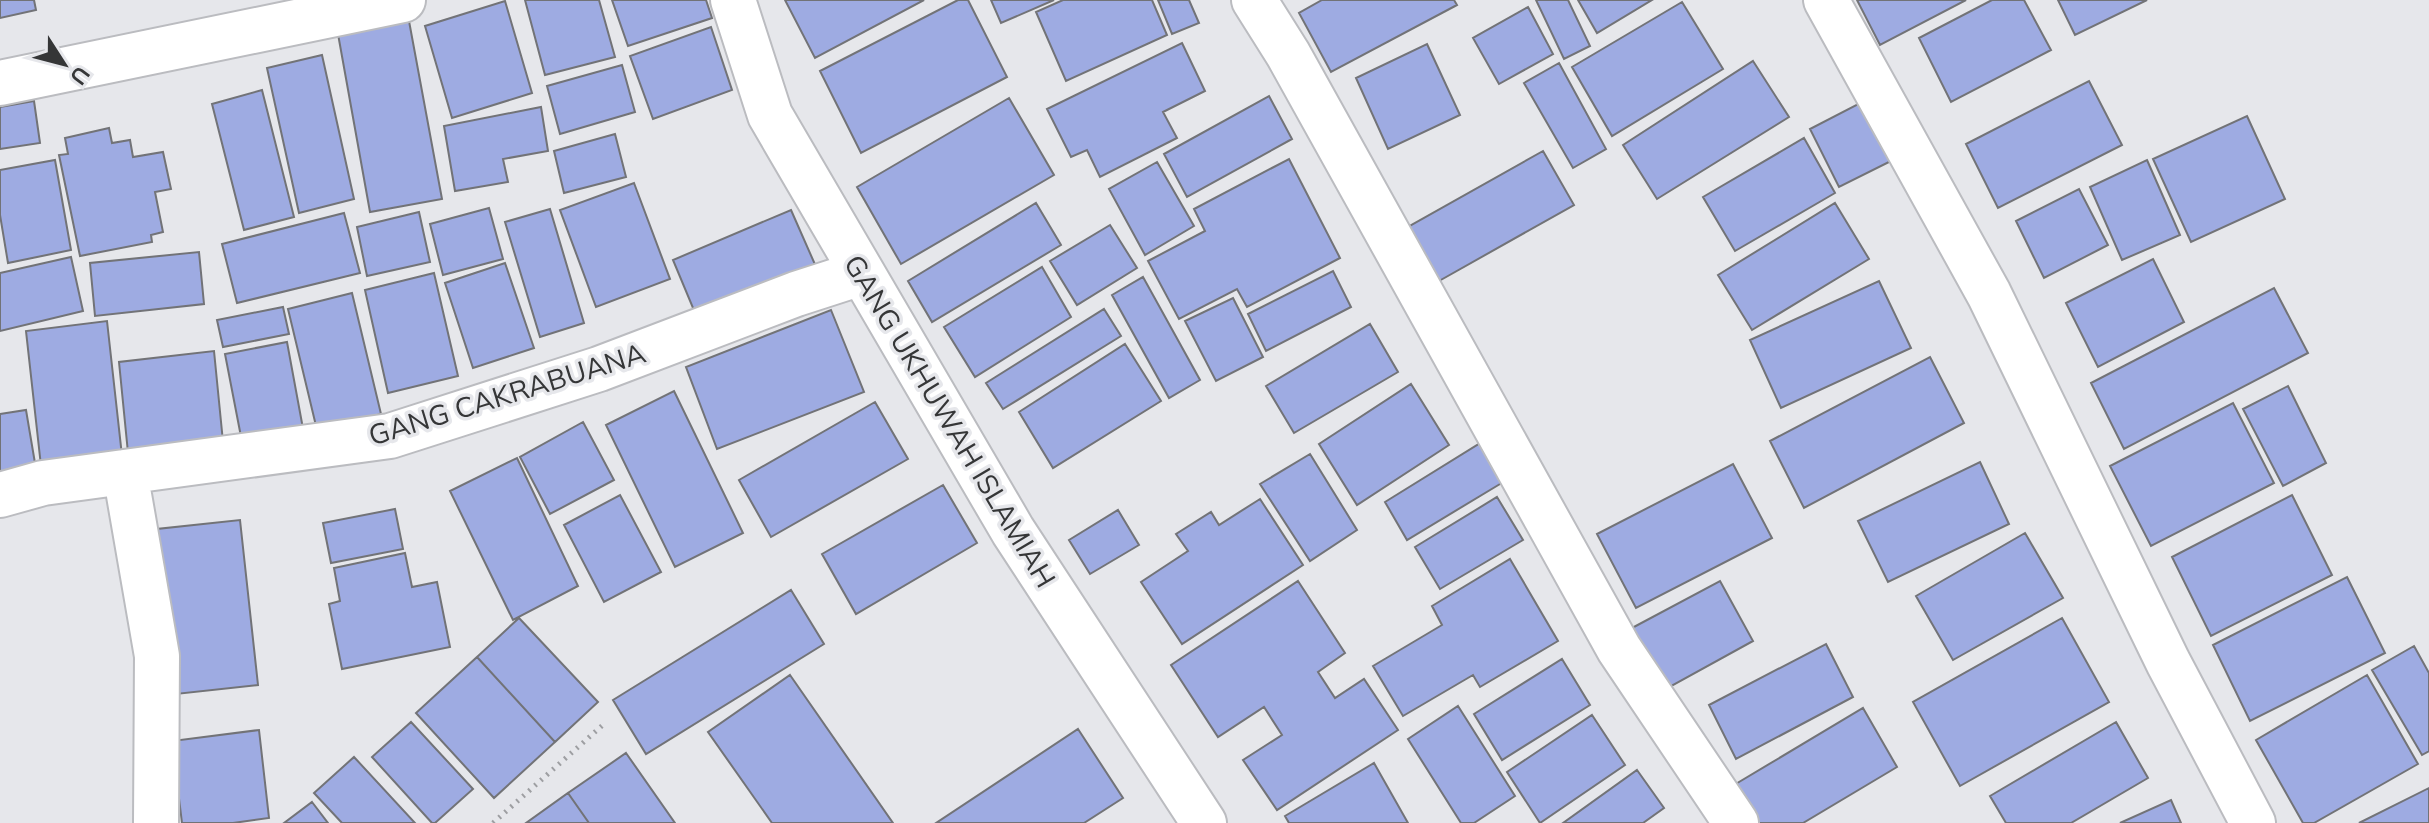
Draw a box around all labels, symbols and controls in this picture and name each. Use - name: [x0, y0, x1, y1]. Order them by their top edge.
- north arrow: [24, 24, 104, 104]
- text: U: [64, 61, 96, 91]
- street label: GANG UKHUWAH ISLAMIAH: [837, 248, 1064, 593]
- street label: GANG CAKRABUANA: [364, 335, 650, 452]

